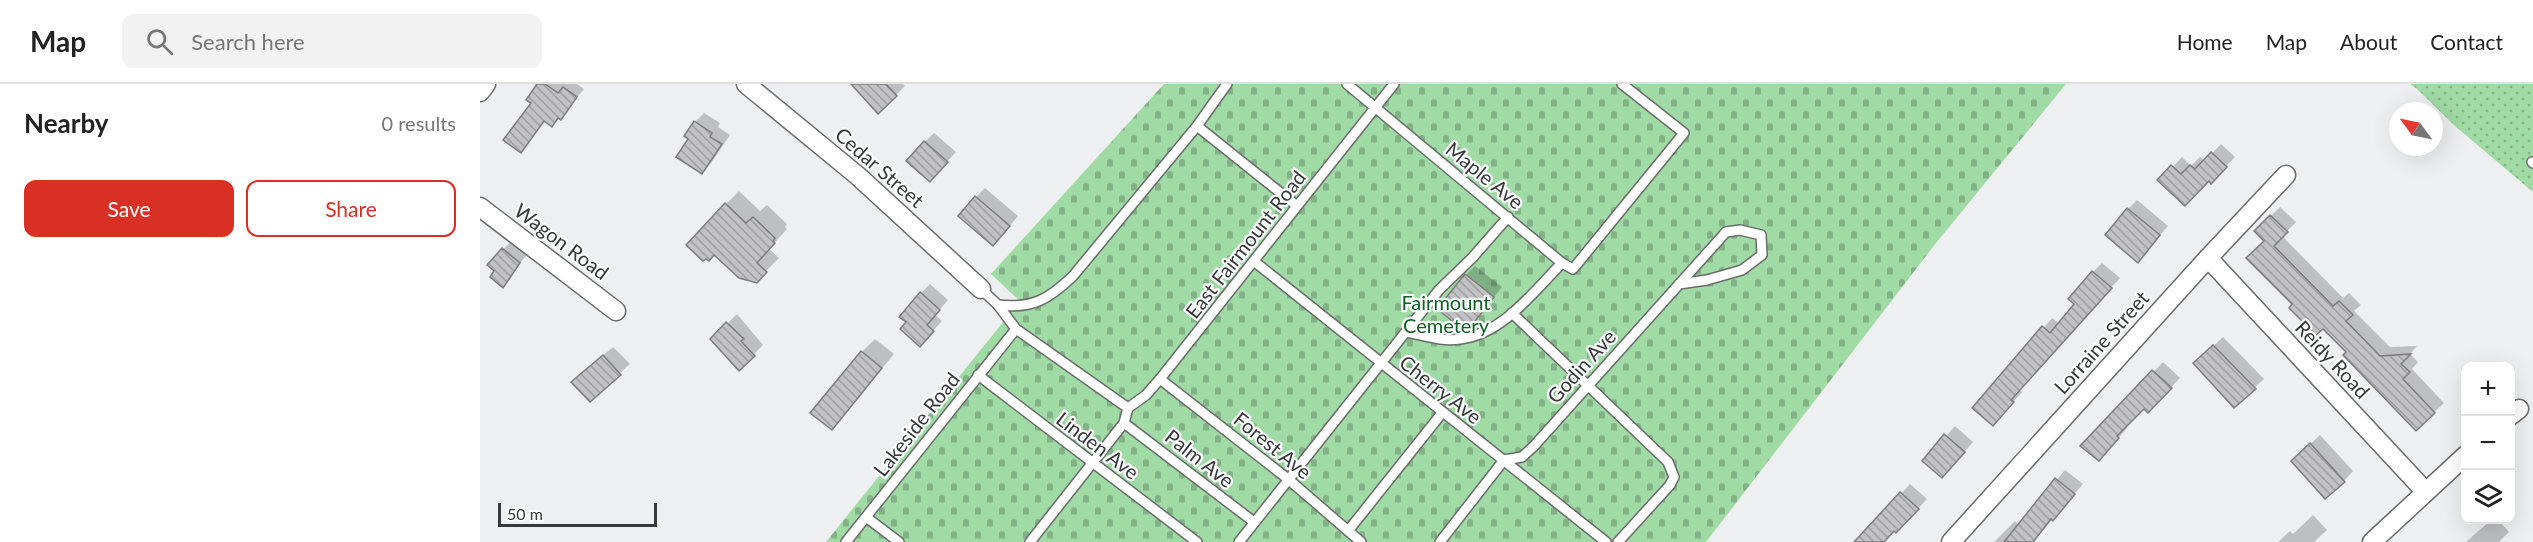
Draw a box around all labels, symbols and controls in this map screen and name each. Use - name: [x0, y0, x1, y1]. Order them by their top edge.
- search box: [122, 14, 542, 68]
- text: Map: [30, 24, 86, 58]
- icon: search: [143, 25, 176, 58]
- text: Search here: [191, 28, 305, 55]
- text: Home: [2177, 29, 2233, 54]
- text: Map: [2266, 29, 2307, 54]
- text: About: [2340, 29, 2397, 54]
- text: Contact: [2430, 29, 2503, 54]
- north arrow: [2389, 102, 2443, 156]
- text: Nearby: [24, 107, 109, 139]
- text: 0 results: [381, 111, 456, 135]
- street label: Cedar Street: [831, 122, 929, 212]
- street label: Maple Ave: [1442, 137, 1528, 213]
- street label: East Fairmount Road: [1180, 165, 1310, 323]
- button: Save: [24, 180, 234, 237]
- button: Share: [246, 180, 456, 237]
- street label: Wagon Road: [510, 198, 614, 284]
- street label: Lorraine Street: [2049, 286, 2153, 398]
- park label: Fairmount Cemetery: [1401, 290, 1491, 337]
- street label: Reidy Road: [2291, 315, 2375, 403]
- street label: Godin Ave: [1542, 324, 1620, 408]
- street label: Cherry Ave: [1395, 350, 1487, 428]
- map controls: [2461, 362, 2515, 524]
- button: +: [2461, 362, 2515, 416]
- street label: Lakeside Road: [868, 367, 964, 481]
- street label: Linden Ave: [1052, 406, 1144, 484]
- street label: Forest Ave: [1229, 406, 1317, 484]
- button: −: [2461, 416, 2515, 470]
- street label: Palm Ave: [1161, 424, 1239, 492]
- button: layers: [2461, 470, 2515, 524]
- scale bar: [498, 500, 657, 528]
- text: 50 m: [507, 504, 543, 523]

